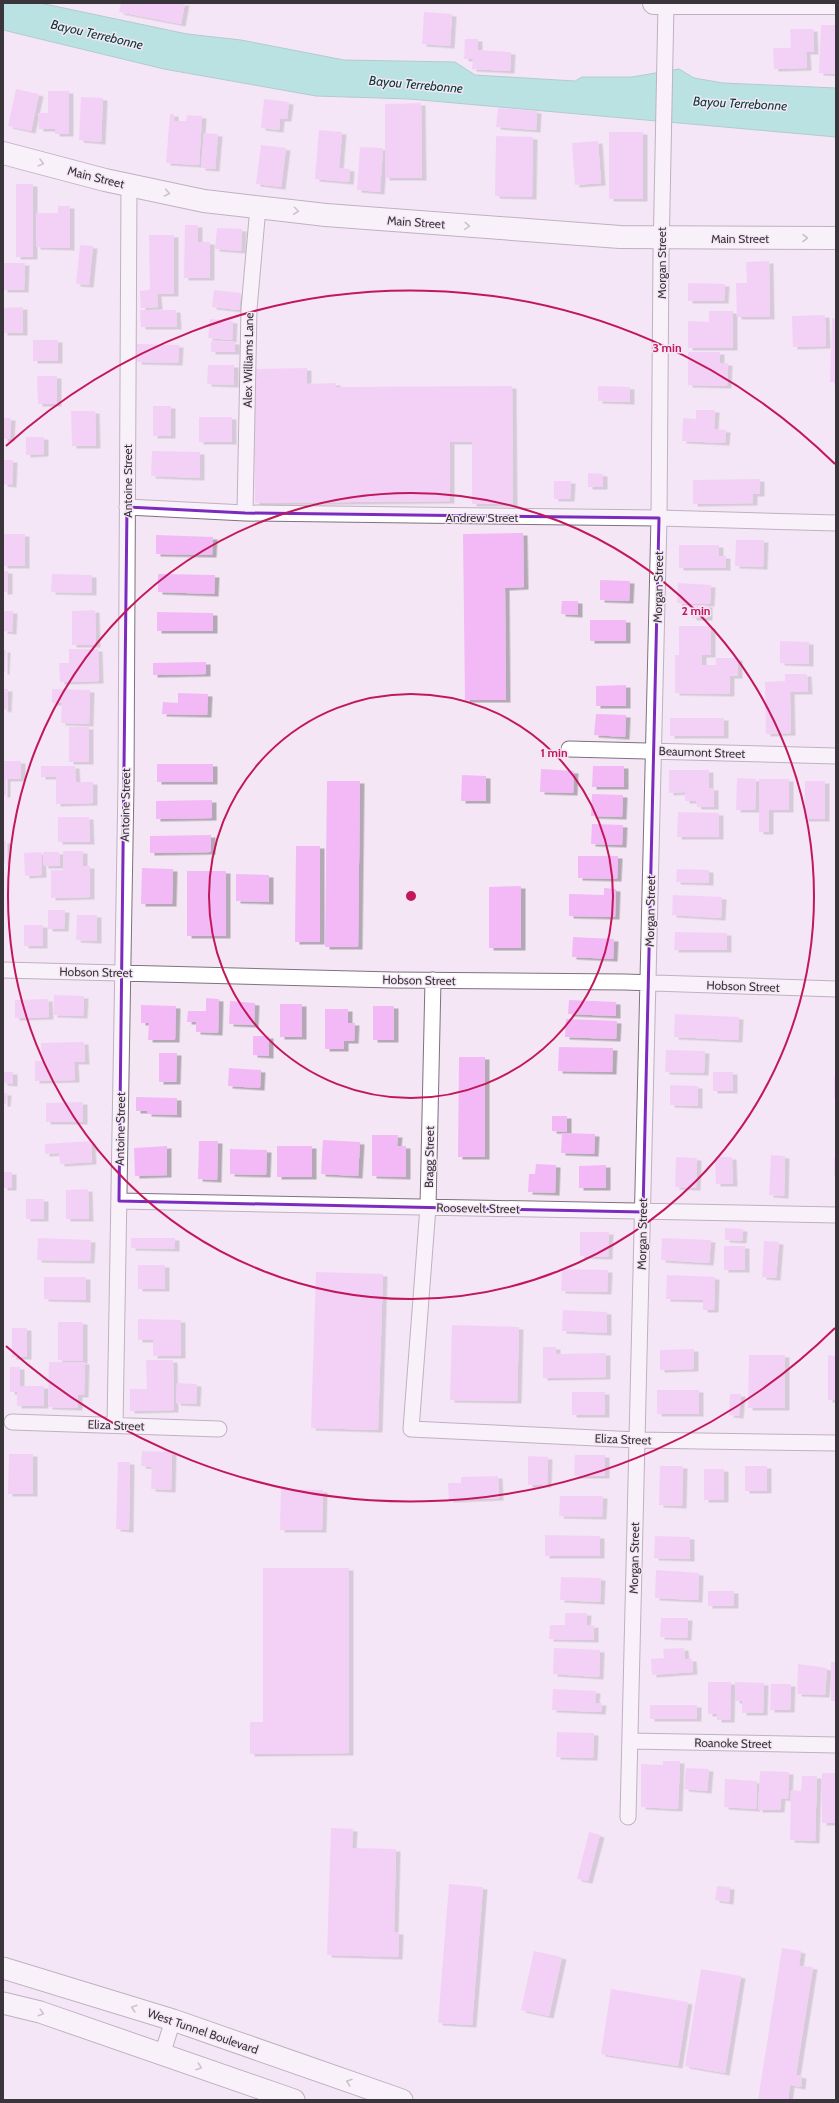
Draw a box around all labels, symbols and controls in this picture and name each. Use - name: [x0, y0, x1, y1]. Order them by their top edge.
- water label: Bayou Terrebonne: [49, 16, 145, 52]
- water label: Bayou Terrebonne: [368, 72, 464, 96]
- water label: Bayou Terrebonne: [692, 93, 788, 113]
- one-way arrow: [37, 158, 44, 167]
- street label: Main Street: [66, 163, 126, 191]
- one-way arrow: [164, 188, 170, 196]
- one-way arrow: [293, 207, 299, 216]
- street label: Main Street: [386, 212, 446, 232]
- one-way arrow: [464, 221, 470, 230]
- street label: Morgan Street: [654, 227, 669, 299]
- street label: Main Street: [711, 231, 769, 246]
- one-way arrow: [802, 234, 808, 242]
- street label: Alex Williams Lane: [240, 312, 256, 408]
- text: 3 min: [652, 340, 682, 355]
- street label: Antoine Street: [120, 444, 135, 518]
- street label: Andrew Street: [446, 510, 518, 525]
- street label: Morgan Street: [650, 551, 666, 623]
- text: 2 min: [682, 603, 710, 618]
- street label: Beaumont Street: [658, 743, 746, 761]
- text: 1 min: [540, 745, 568, 760]
- street label: Antoine Street: [117, 768, 133, 842]
- street label: Morgan Street: [642, 875, 658, 947]
- centre of rings: [404, 889, 418, 903]
- street label: Hobson Street: [59, 964, 133, 980]
- street label: Hobson Street: [382, 972, 456, 988]
- street label: Hobson Street: [706, 977, 780, 995]
- street label: Antoine Street: [112, 1092, 128, 1166]
- street label: Bragg Street: [421, 1126, 437, 1188]
- street label: Morgan Street: [634, 1198, 650, 1270]
- street label: Roosevelt Street: [436, 1200, 520, 1216]
- street label: Eliza Street: [87, 1417, 145, 1433]
- street label: Eliza Street: [594, 1431, 652, 1447]
- street label: Morgan Street: [626, 1522, 642, 1594]
- street label: Roanoke Street: [694, 1735, 772, 1751]
- one-way arrow: [131, 2004, 138, 2012]
- street label: West Tunnel Boulevard: [146, 2005, 260, 2057]
- one-way arrow: [37, 2008, 44, 2017]
- one-way arrow: [196, 2063, 203, 2071]
- one-way arrow: [346, 2078, 353, 2087]

